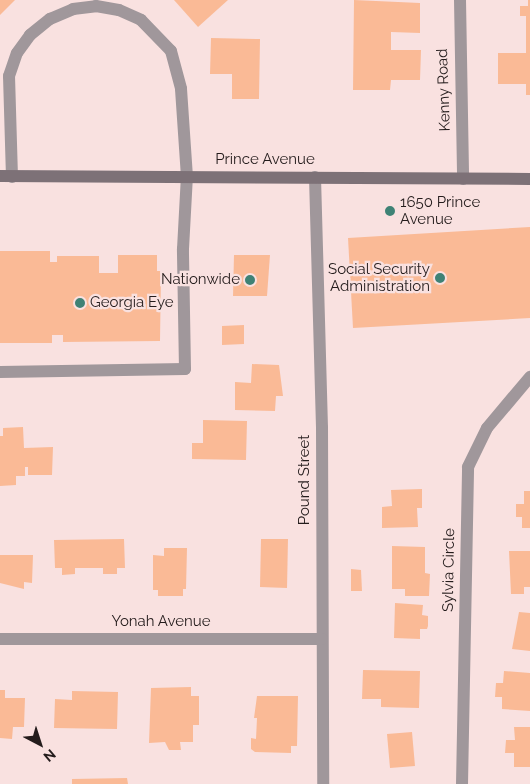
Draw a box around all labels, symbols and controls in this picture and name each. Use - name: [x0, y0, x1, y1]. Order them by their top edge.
- street label: Kenny Road: [434, 48, 454, 132]
- street label: Prince Avenue: [215, 151, 315, 169]
- place label: 1650 Prince Avenue: [400, 193, 480, 228]
- marker: 1650 Prince Avenue: [384, 205, 396, 217]
- place label: Social Security Administration: [328, 260, 430, 295]
- place label: Nationwide: [161, 271, 240, 289]
- marker: Social Security Administration: [434, 272, 446, 284]
- marker: Nationwide: [244, 274, 256, 286]
- place label: Georgia Eye: [90, 294, 174, 312]
- marker: Georgia Eye: [74, 297, 86, 309]
- street label: Pound Street: [296, 435, 314, 525]
- street label: Sylvia Circle: [439, 528, 459, 612]
- street label: Yonah Avenue: [111, 613, 211, 631]
- north arrow: [15, 719, 65, 769]
- text: N: [40, 746, 59, 765]

